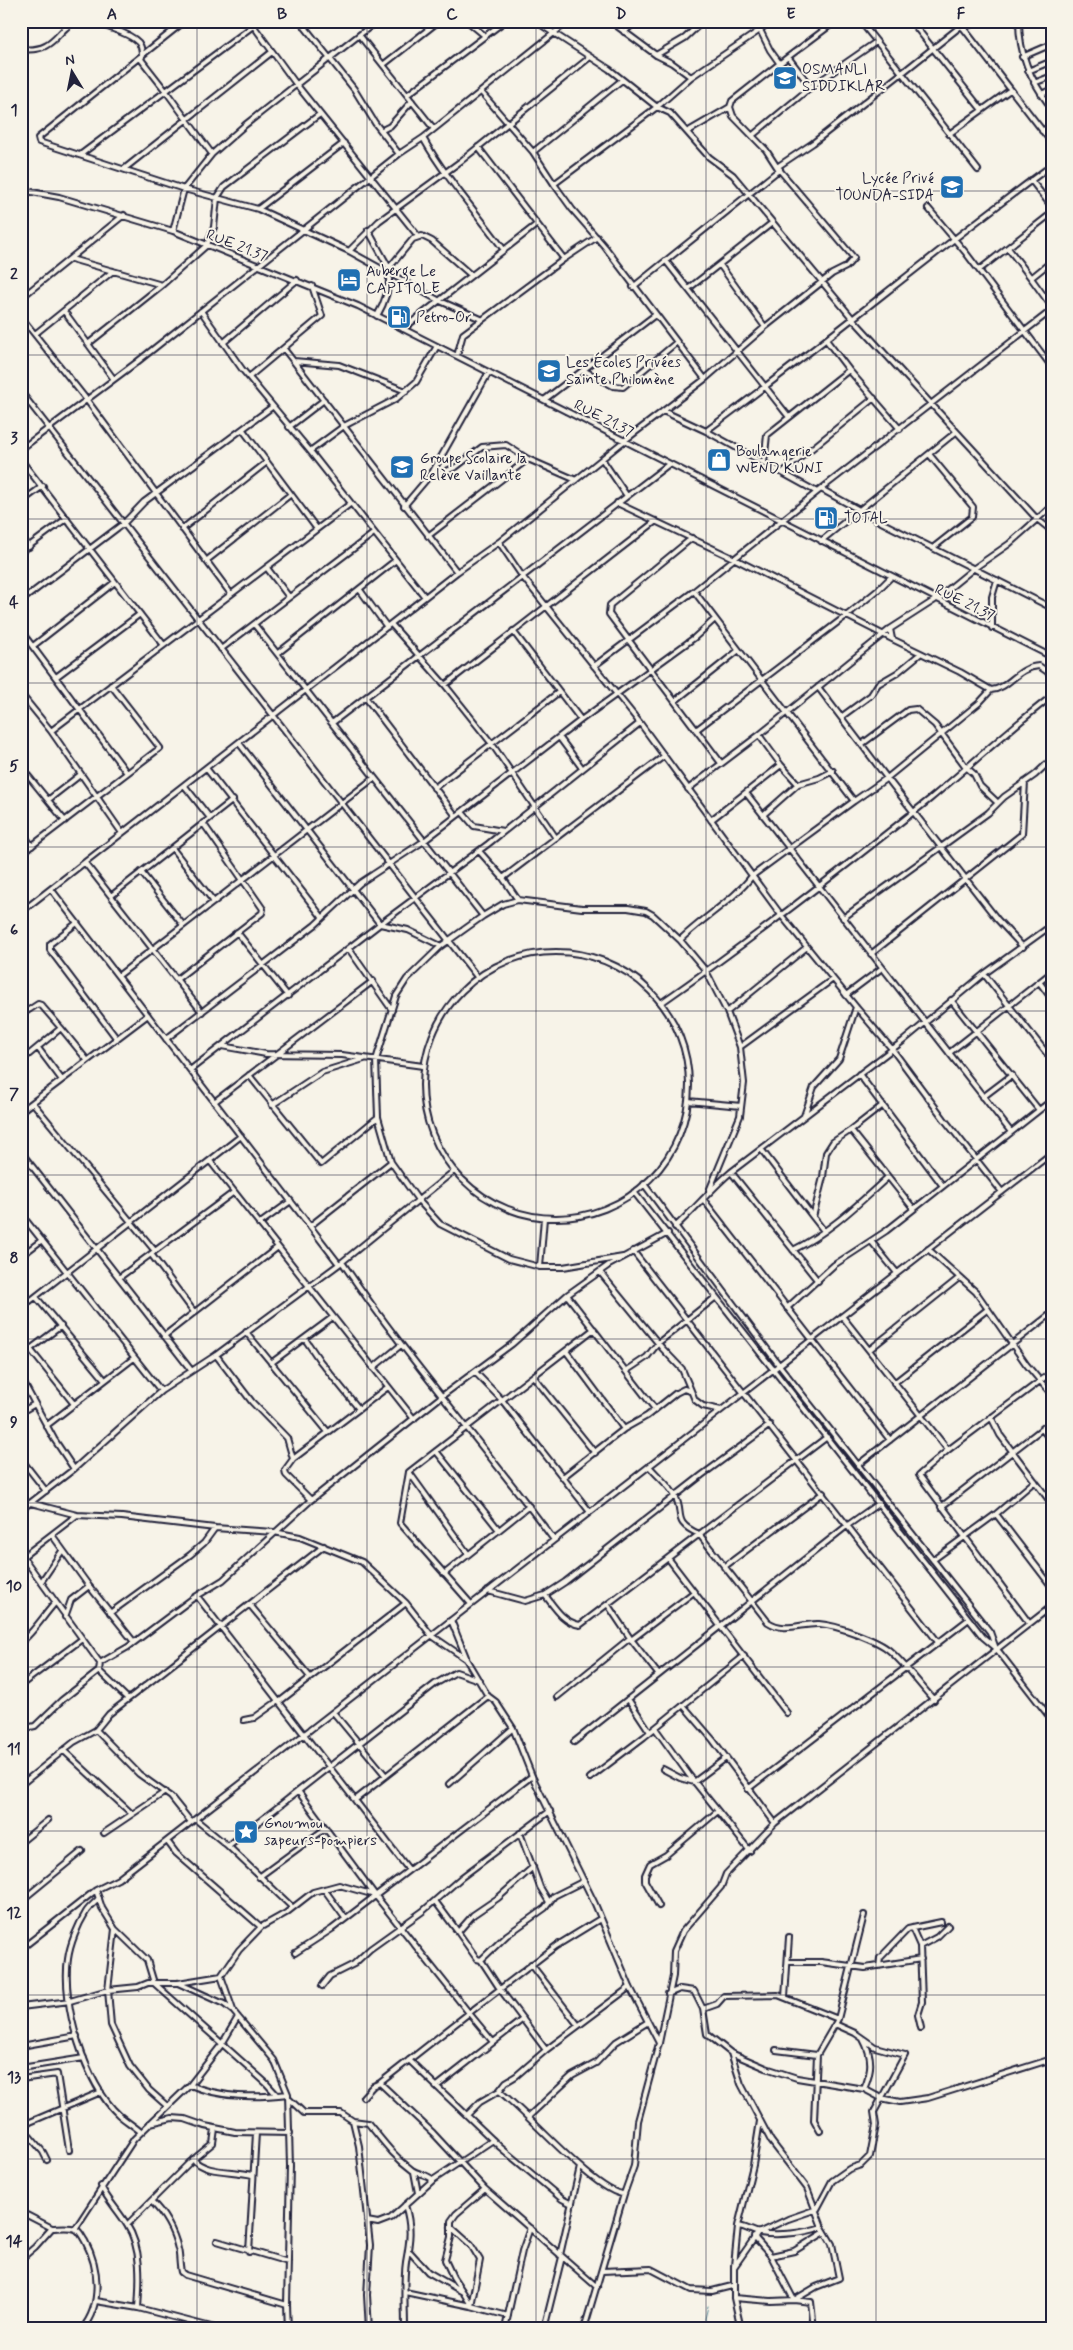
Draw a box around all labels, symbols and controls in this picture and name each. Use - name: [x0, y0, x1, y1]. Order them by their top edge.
- text: A: [107, 4, 117, 25]
- text: B: [277, 4, 287, 25]
- text: C: [446, 4, 458, 25]
- text: D: [615, 4, 627, 25]
- text: E: [786, 4, 796, 25]
- text: F: [957, 4, 966, 25]
- north arrow: [48, 48, 98, 98]
- text: N: [64, 51, 76, 70]
- place label: OSMANLI SIDDIKLAR: [802, 60, 886, 97]
- school or university icon: OSMANLI SIDDIKLAR: [772, 65, 798, 91]
- text: 1: [10, 100, 18, 121]
- place label: Lycée Privé TOUNDA-SIDA: [835, 169, 934, 206]
- school or university icon: Lycée Privé TOUNDA-SIDA: [939, 174, 965, 200]
- street label: RUE 21.37: [203, 225, 271, 267]
- place label: Auberge Le CAPITOLE: [366, 262, 440, 299]
- text: 2: [10, 264, 18, 285]
- hotel icon: Auberge Le CAPITOLE: [336, 267, 362, 293]
- fuel station icon: Petro-Or: [386, 304, 412, 330]
- place label: Petro-Or: [416, 308, 472, 328]
- place label: Les Écoles Privées Sainte Philomène: [566, 352, 681, 390]
- school or university icon: Les Écoles Privées Sainte Philomène: [536, 358, 562, 384]
- street label: RUE 21.37: [570, 395, 637, 443]
- text: 3: [10, 428, 18, 449]
- place label: Boulangerie WEND KUNI: [736, 442, 823, 479]
- shop icon: Boulangerie WEND KUNI: [706, 447, 732, 473]
- place label: Groupe Scolaire la Relève Vaillante: [420, 449, 527, 486]
- school or university icon: Groupe Scolaire la Relève Vaillante: [389, 454, 415, 480]
- fuel station icon: TOTAL: [813, 505, 839, 531]
- place label: TOTAL: [844, 509, 888, 529]
- street label: RUE 21.37: [931, 580, 998, 626]
- text: 4: [9, 592, 19, 613]
- text: 5: [9, 756, 19, 777]
- text: 6: [10, 920, 18, 941]
- text: 7: [9, 1084, 19, 1105]
- text: 8: [9, 1248, 19, 1269]
- text: 9: [10, 1412, 18, 1433]
- text: 10: [6, 1576, 22, 1597]
- text: 11: [7, 1739, 21, 1760]
- place label: Gnoumou sapeurs-pompiers: [264, 1814, 377, 1851]
- place icon: Gnoumou sapeurs-pompiers: [233, 1819, 259, 1845]
- text: 12: [6, 1903, 22, 1924]
- text: 13: [7, 2067, 21, 2088]
- text: 14: [6, 2231, 23, 2252]

